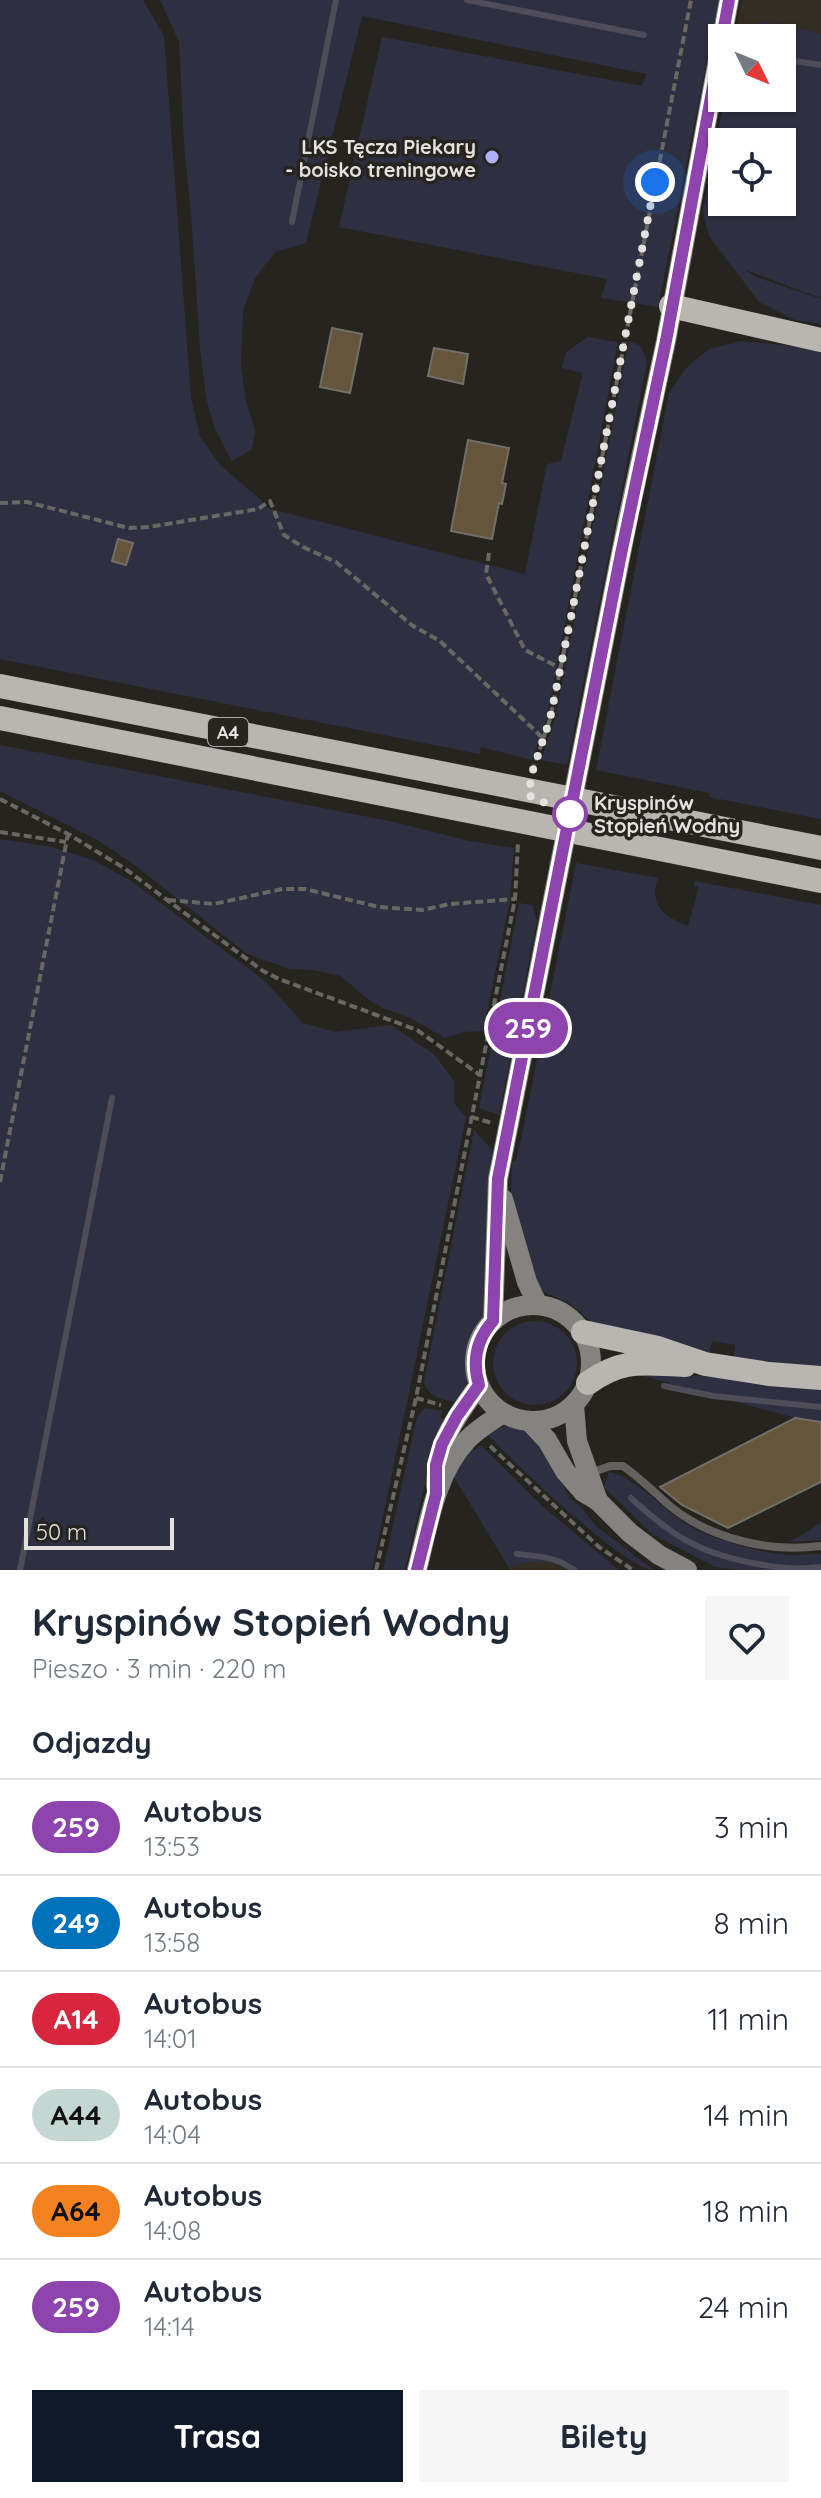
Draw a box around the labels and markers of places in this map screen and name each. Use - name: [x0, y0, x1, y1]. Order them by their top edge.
- place label: LKS Tęcza Piekary - boisko treningowe: [285, 134, 476, 182]
- marker: LKS Tęcza Piekary - boisko treningowe: [483, 148, 501, 166]
- place label: Kryspinów Stopień Wodny: [594, 790, 740, 838]
- marker: Kryspinów Stopień Wodny: [553, 797, 587, 831]

